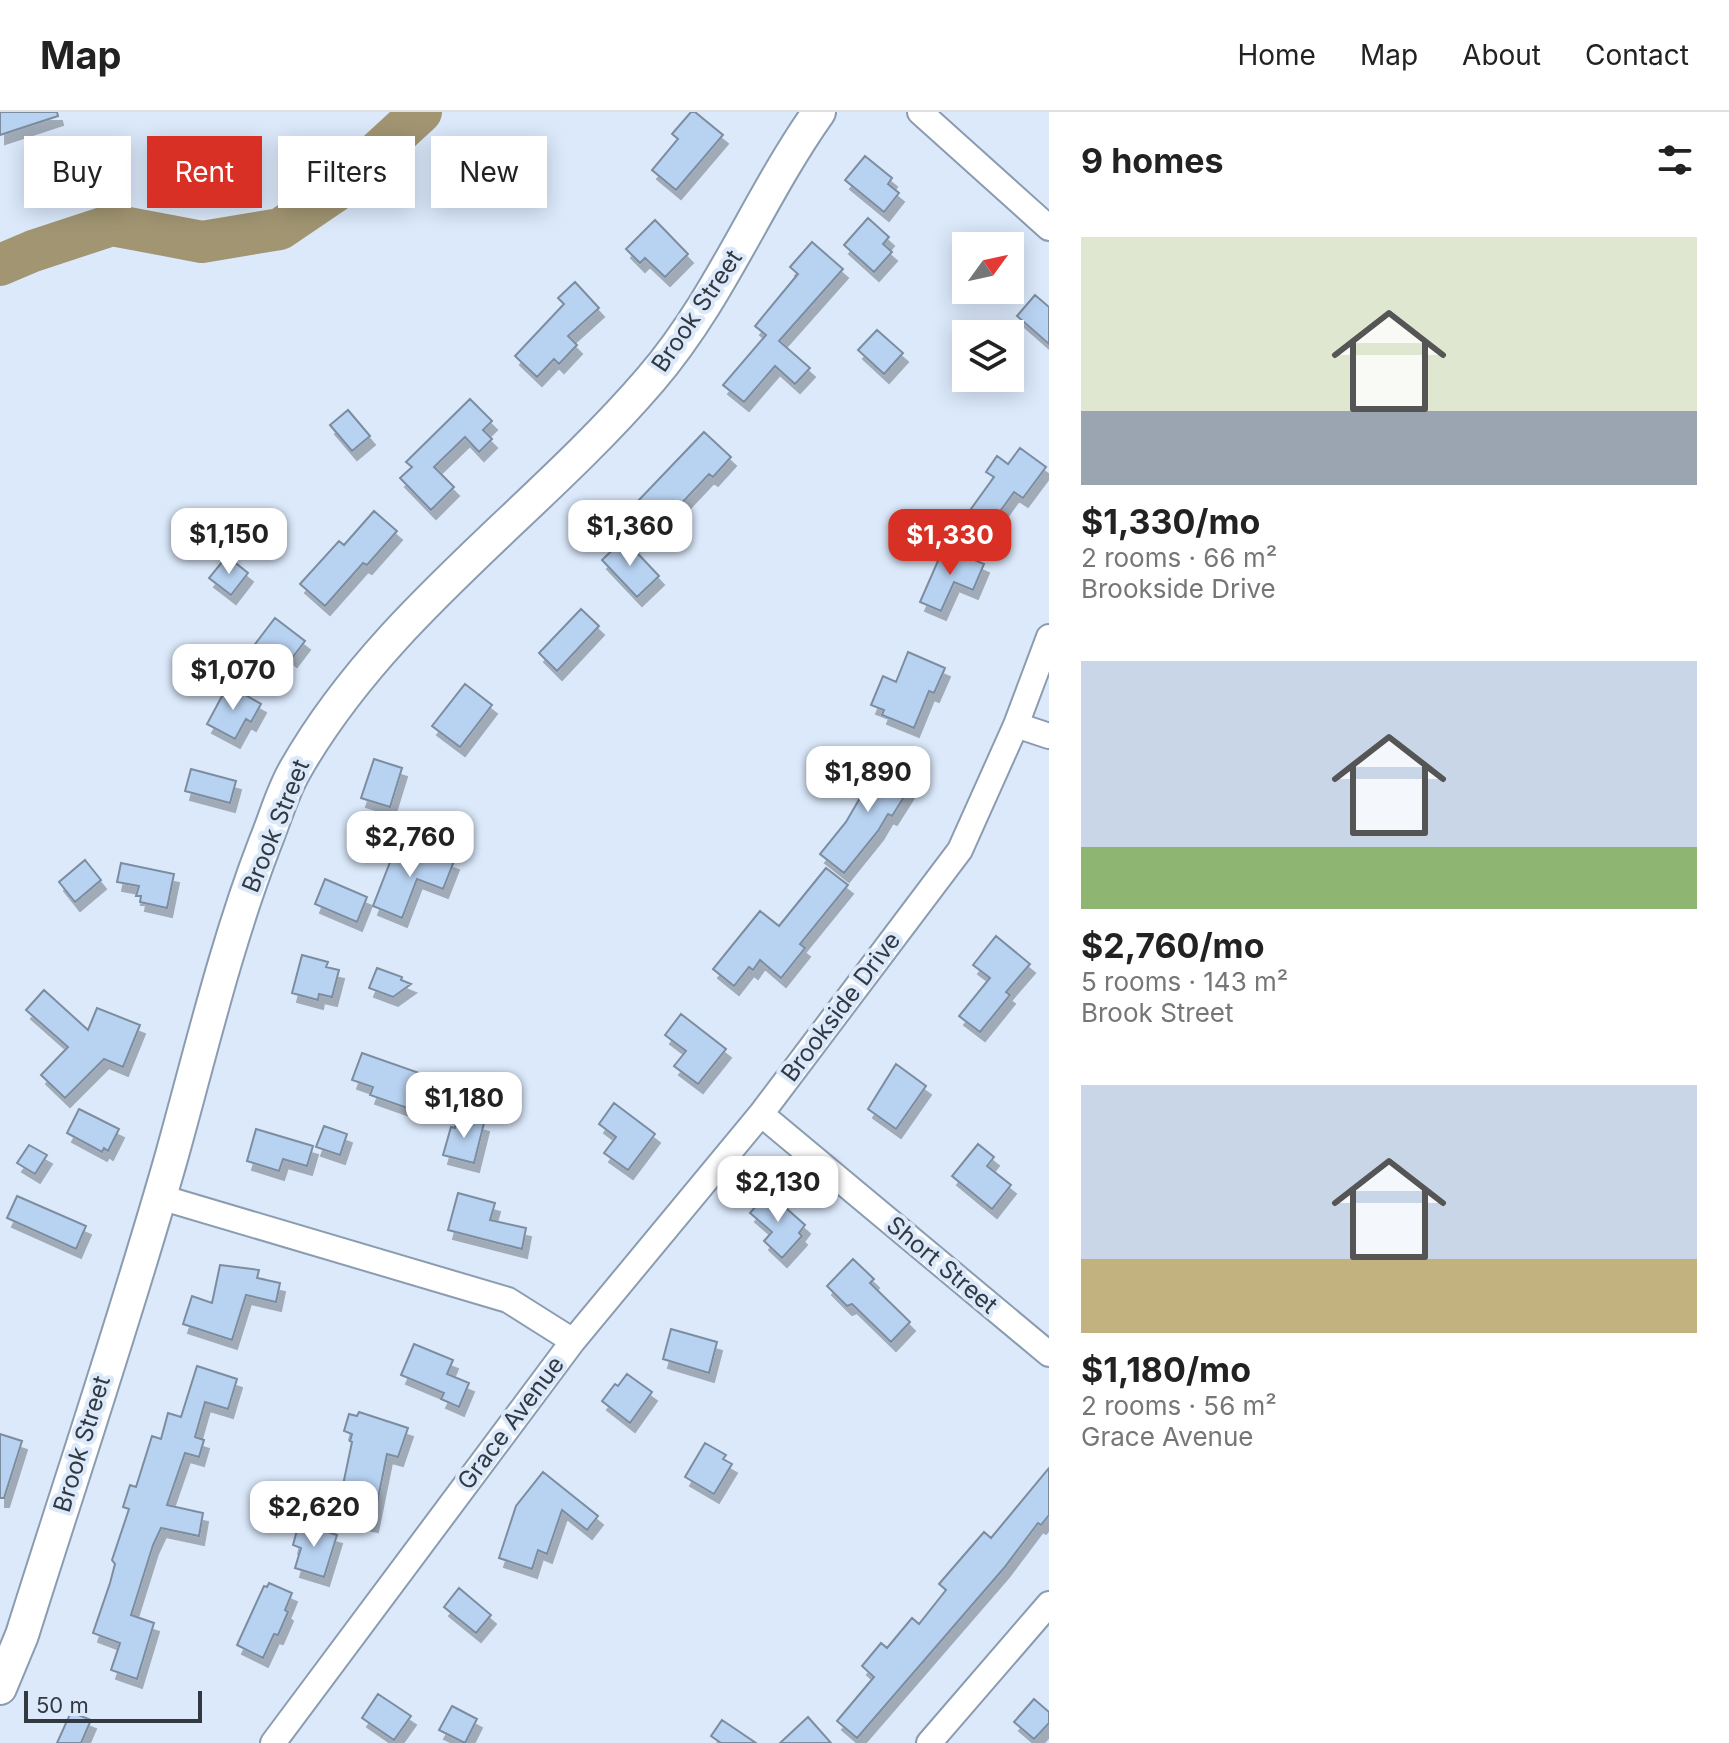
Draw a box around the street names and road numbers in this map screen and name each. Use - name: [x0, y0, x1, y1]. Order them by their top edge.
- street label: Brook Street: [645, 244, 748, 377]
- street label: Brook Street: [236, 755, 315, 897]
- street label: Brookside Drive: [775, 926, 906, 1087]
- street label: Short Street: [881, 1210, 1004, 1319]
- street label: Grace Avenue: [451, 1350, 570, 1495]
- street label: Brook Street: [47, 1372, 116, 1515]

